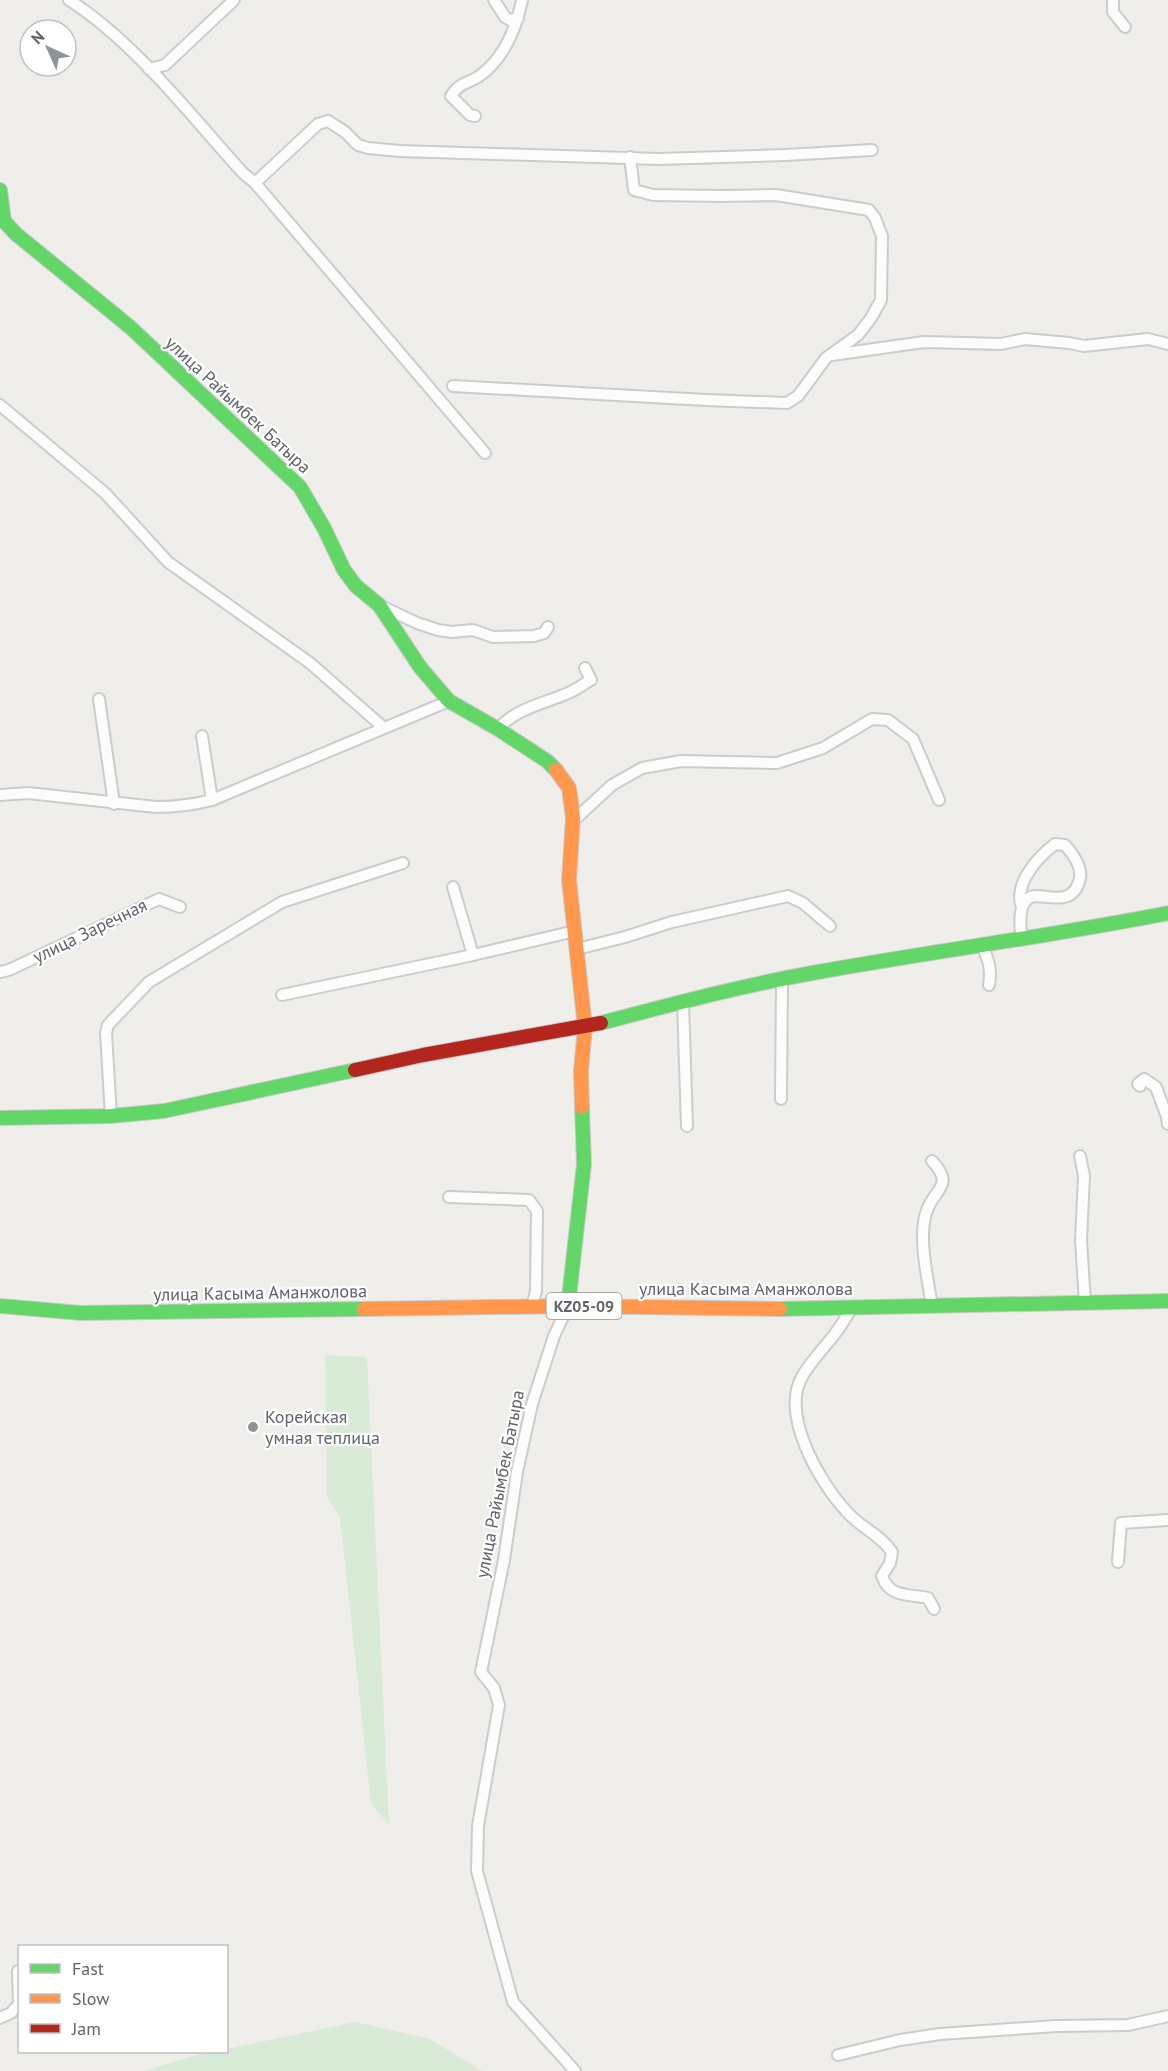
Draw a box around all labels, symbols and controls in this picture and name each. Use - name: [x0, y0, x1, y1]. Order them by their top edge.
- north arrow: [18, 18, 78, 78]
- text: N: [27, 27, 48, 48]
- street label: улица Райымбек Батыра: [161, 331, 316, 478]
- street label: улица Заречная: [29, 893, 151, 968]
- street label: улица Касыма Аманжолова: [639, 1277, 853, 1300]
- street label: улица Касыма Аманжолова: [153, 1279, 367, 1306]
- road number: KZ05-09: [546, 1293, 622, 1319]
- street label: улица Райымбек Батыра: [470, 1388, 529, 1580]
- place label: Корейская умная теплица: [265, 1405, 380, 1449]
- marker: Корейская умная теплица: [246, 1420, 260, 1434]
- legend: [18, 1945, 228, 2053]
- text: Fast: [72, 1957, 104, 1980]
- text: Slow: [72, 1987, 110, 2010]
- text: Jam: [71, 2017, 101, 2040]

